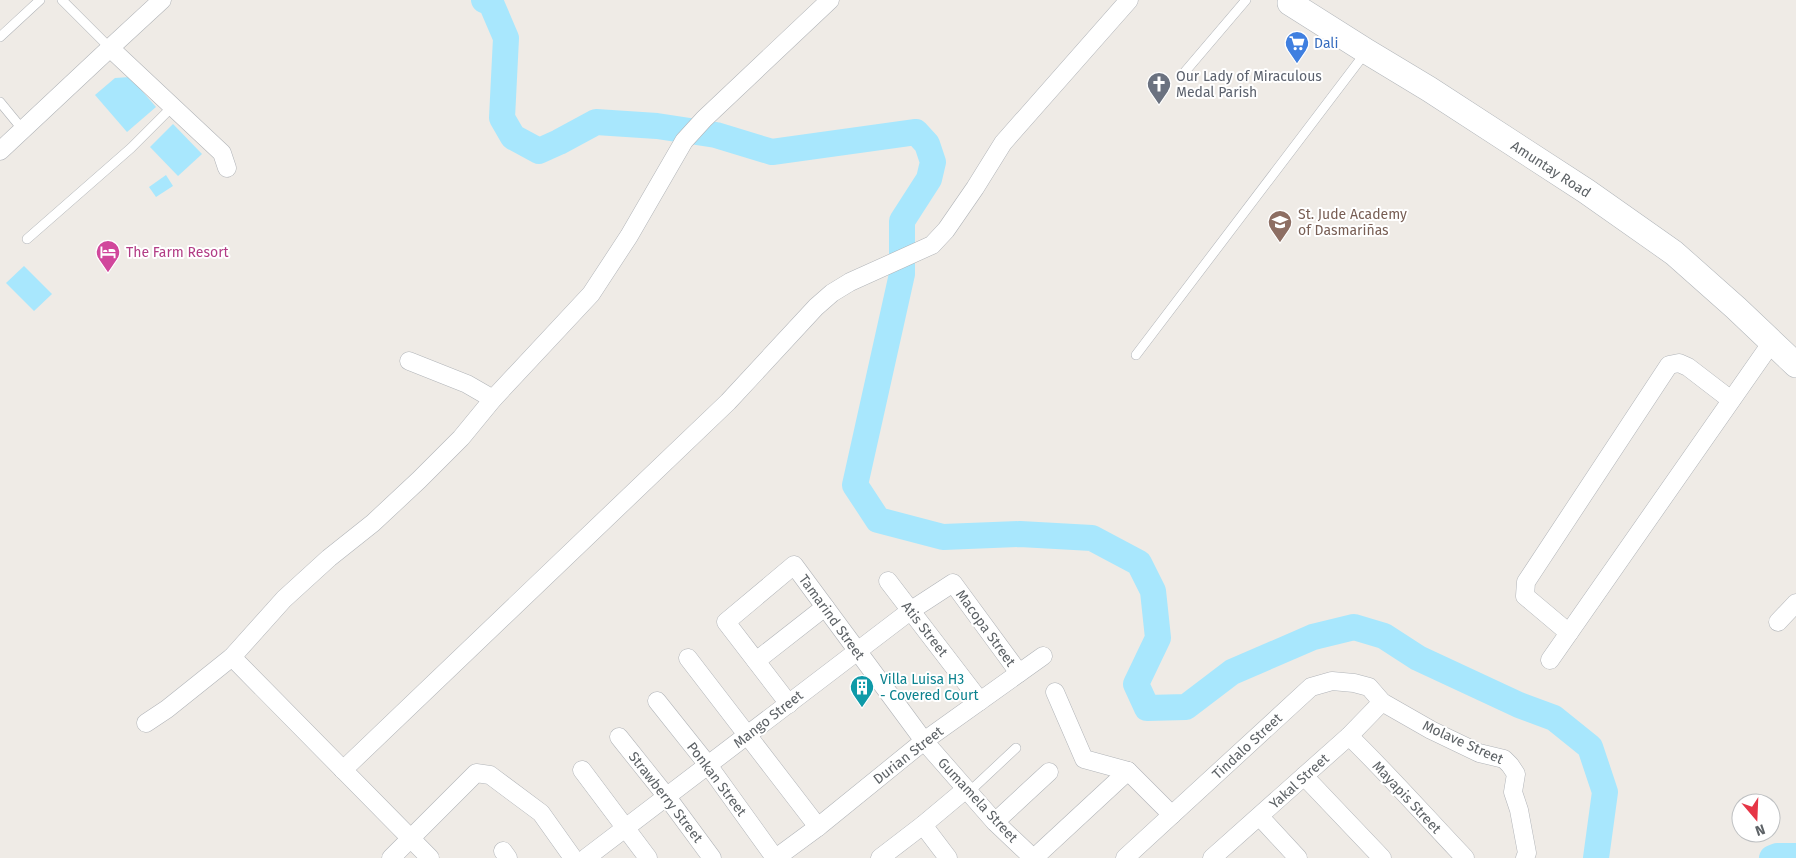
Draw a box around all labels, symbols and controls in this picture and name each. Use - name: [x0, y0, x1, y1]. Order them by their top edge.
- supermarket icon: Dali: [1284, 30, 1310, 64]
- place label: Dali: [1314, 35, 1338, 52]
- place label: Our Lady of Miraculous Medal Parish: [1176, 68, 1322, 101]
- church icon: Our Lady of Miraculous Medal Parish: [1146, 71, 1172, 105]
- street label: Amuntay Road: [1508, 137, 1594, 201]
- place label: St. Jude Academy of Dasmariñas: [1298, 206, 1407, 239]
- school or university icon: St. Jude Academy of Dasmariñas: [1267, 209, 1293, 243]
- hotel icon: The Farm Resort: [95, 239, 121, 273]
- place label: The Farm Resort: [126, 244, 230, 261]
- street label: Tamarind Street: [795, 571, 869, 664]
- street label: Macopa Street: [952, 587, 1020, 671]
- street label: Atis Street: [898, 598, 952, 661]
- place label: Villa Luisa H3 - Covered Court: [880, 671, 979, 704]
- building icon: Villa Luisa H3 - Covered Court: [849, 674, 875, 708]
- street label: Mango Street: [730, 686, 807, 752]
- street label: Tindalo Street: [1209, 709, 1286, 783]
- street label: Molave Street: [1420, 717, 1507, 768]
- street label: Durian Street: [870, 722, 947, 788]
- street label: Ponkan Street: [683, 739, 751, 821]
- street label: Strawberry Street: [625, 749, 707, 847]
- street label: Yakal Street: [1266, 750, 1333, 813]
- street label: Gumamela Street: [934, 754, 1022, 847]
- street label: Mayapis Street: [1369, 758, 1445, 838]
- north arrow: [1731, 793, 1781, 843]
- text: N: [1753, 820, 1767, 839]

